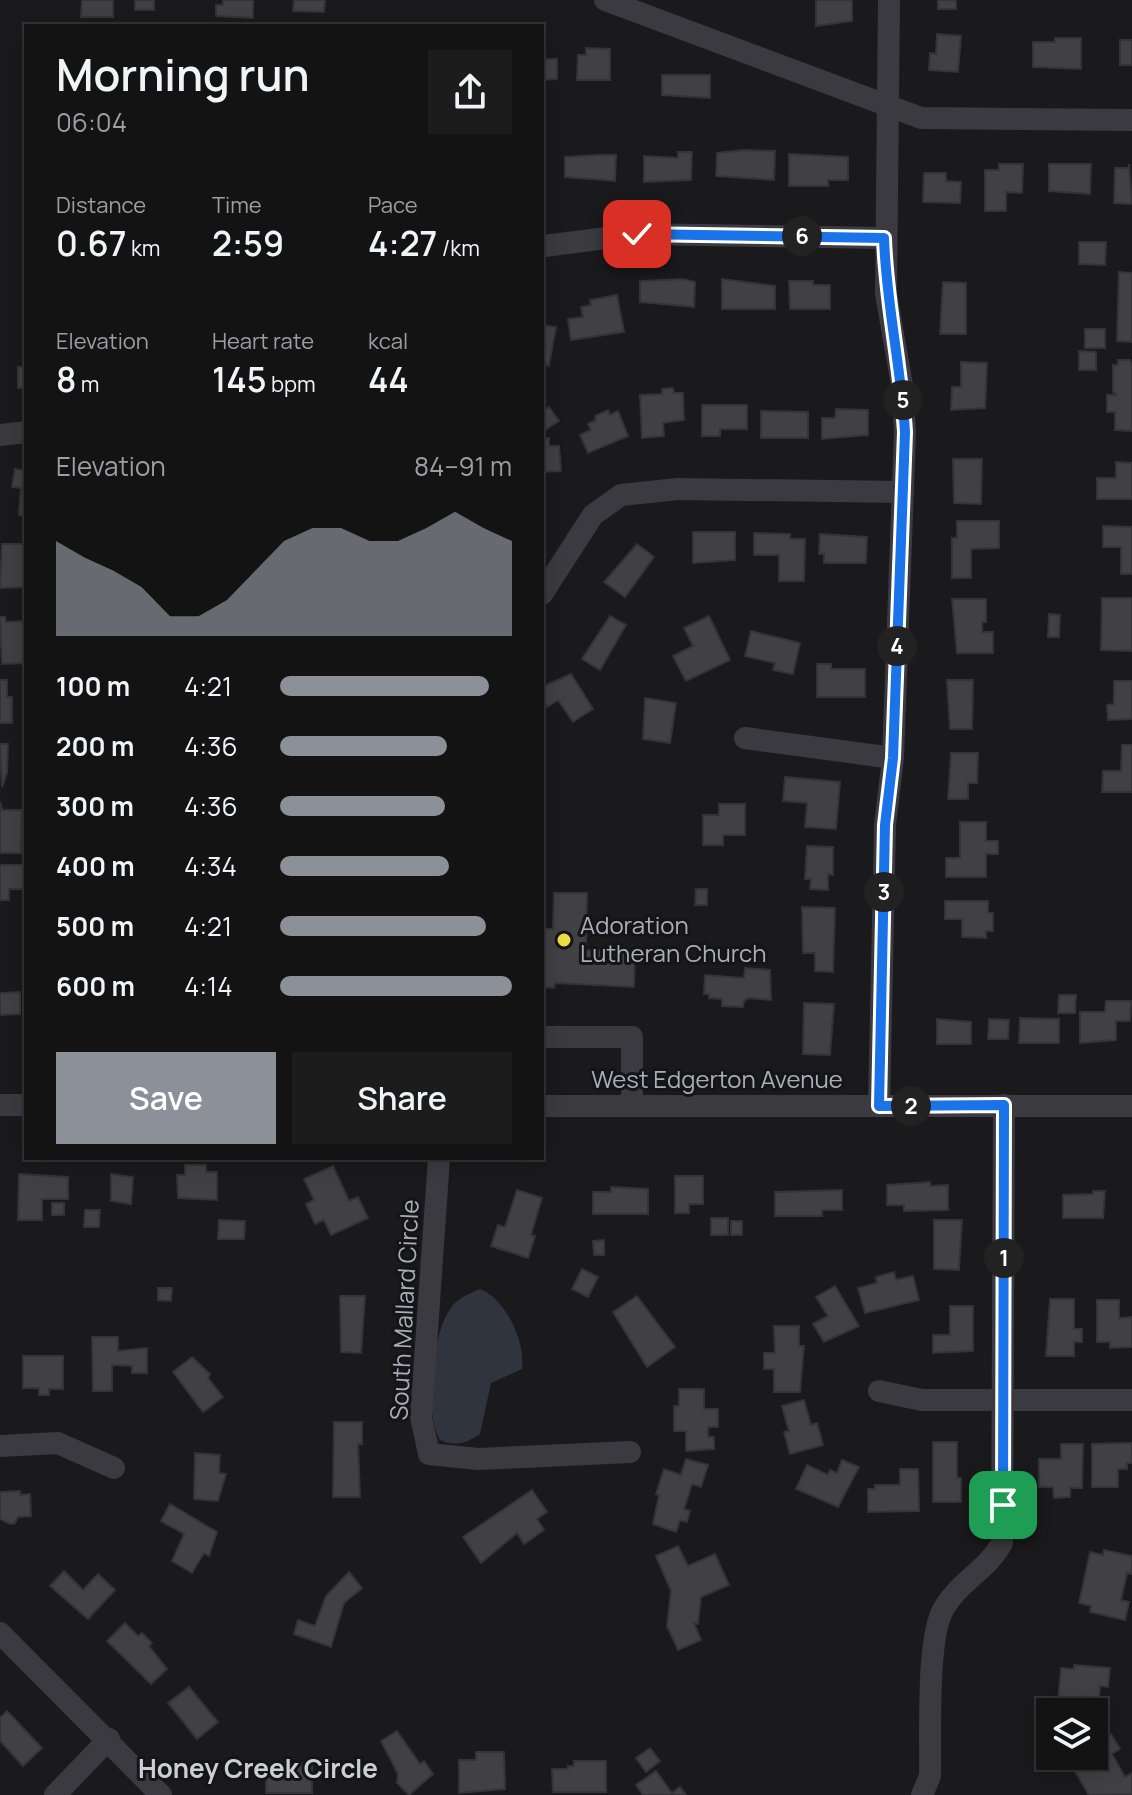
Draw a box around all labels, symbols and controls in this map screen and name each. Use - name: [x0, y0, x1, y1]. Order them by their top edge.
- text: Morning run: [56, 44, 310, 104]
- button: share: [428, 50, 512, 134]
- text: 06:04: [56, 104, 127, 140]
- text: Distance: [56, 190, 146, 220]
- text: Time: [212, 190, 262, 220]
- text: Pace: [368, 190, 418, 220]
- pin: [603, 200, 671, 268]
- icon: check: [615, 212, 659, 256]
- pin: 6: [782, 216, 822, 256]
- text: 0.67: [56, 220, 126, 266]
- text: 2:59: [212, 220, 284, 266]
- text: 4:27: [368, 220, 437, 266]
- text: 6: [795, 221, 809, 251]
- text: km: [126, 233, 160, 263]
- text: /km: [437, 233, 480, 263]
- text: Elevation: [56, 326, 149, 356]
- text: Heart rate: [212, 326, 314, 356]
- text: kcal: [368, 326, 408, 356]
- text: 8: [56, 356, 76, 402]
- text: 145: [212, 356, 267, 402]
- text: 44: [368, 356, 409, 402]
- text: m: [76, 369, 100, 399]
- text: bpm: [267, 369, 316, 399]
- pin: 5: [883, 380, 923, 420]
- text: 5: [897, 385, 909, 415]
- text: Elevation: [56, 448, 166, 484]
- text: 84–91 m: [414, 448, 512, 484]
- pin: 4: [877, 626, 917, 666]
- text: 4: [890, 631, 904, 661]
- text: 100 m: [56, 668, 130, 704]
- text: 4:21: [184, 668, 232, 704]
- text: 200 m: [56, 728, 134, 764]
- text: 4:36: [184, 728, 238, 764]
- text: 300 m: [56, 788, 134, 824]
- text: 4:36: [184, 788, 238, 824]
- text: 400 m: [56, 848, 135, 884]
- text: 4:34: [184, 848, 237, 884]
- pin: 3: [864, 872, 904, 912]
- text: 3: [878, 877, 890, 907]
- text: 500 m: [56, 908, 134, 944]
- text: 4:21: [184, 908, 232, 944]
- place label: Adoration Lutheran Church: [580, 908, 767, 969]
- marker: Adoration Lutheran Church: [555, 931, 573, 949]
- text: 600 m: [56, 968, 135, 1004]
- text: 4:14: [184, 968, 233, 1004]
- button: Save: [56, 1052, 276, 1144]
- button: Share: [292, 1052, 512, 1144]
- street label: West Edgerton Avenue: [591, 1062, 843, 1095]
- pin: 2: [891, 1086, 931, 1126]
- text: 2: [904, 1091, 918, 1121]
- street label: South Mallard Circle: [381, 1199, 426, 1421]
- pin: 1: [984, 1238, 1024, 1278]
- text: 1: [999, 1243, 1009, 1273]
- pin: [969, 1471, 1037, 1539]
- icon: arrive: [981, 1483, 1025, 1527]
- map controls: [1036, 1698, 1108, 1770]
- button: layers: [1036, 1698, 1108, 1770]
- district label: Honey Creek Circle: [138, 1750, 378, 1786]

